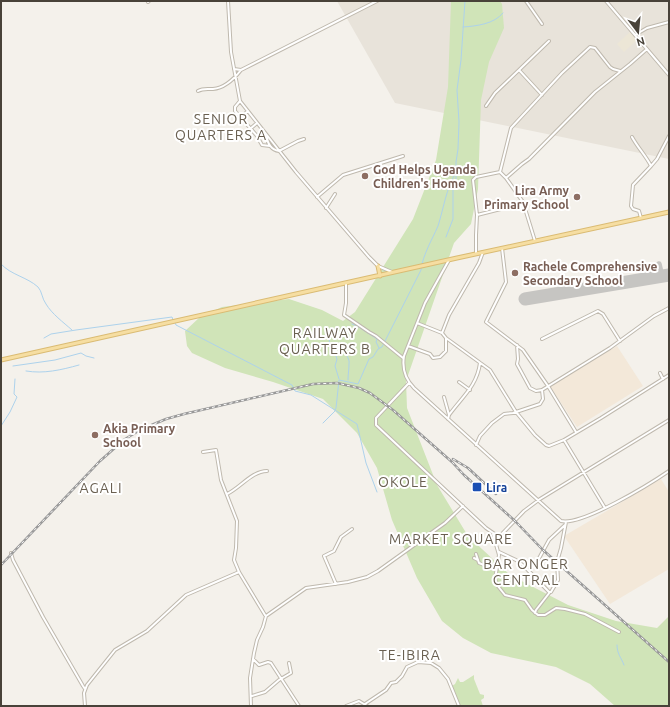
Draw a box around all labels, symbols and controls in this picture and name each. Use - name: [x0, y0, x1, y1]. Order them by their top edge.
- north arrow: [618, 12, 658, 52]
- text: N: [635, 35, 646, 49]
- district label: SENIOR QUARTERS A: [175, 111, 267, 143]
- place label: God Helps Uganda Children's Home: [373, 163, 476, 190]
- marker: God Helps Uganda Children's Home: [360, 171, 370, 181]
- place label: Lira Army Primary School: [484, 184, 570, 211]
- marker: Lira Army Primary School: [572, 192, 582, 202]
- place label: Rachele Comprehensive Secondary School: [523, 260, 658, 287]
- marker: Rachele Comprehensive Secondary School: [510, 268, 520, 278]
- district label: RAILWAY QUARTERS B: [279, 325, 371, 357]
- place label: Akia Primary School: [103, 422, 176, 449]
- marker: Akia Primary School: [90, 430, 100, 440]
- district label: OKOLE: [378, 474, 428, 490]
- district label: AGALI: [79, 480, 123, 496]
- marker: Lira: [471, 481, 483, 493]
- place label: Lira: [486, 481, 507, 494]
- district label: MARKET SQUARE: [389, 531, 513, 547]
- district label: BAR ONGER CENTRAL: [483, 556, 569, 588]
- district label: TE-IBIRA: [379, 647, 441, 663]

